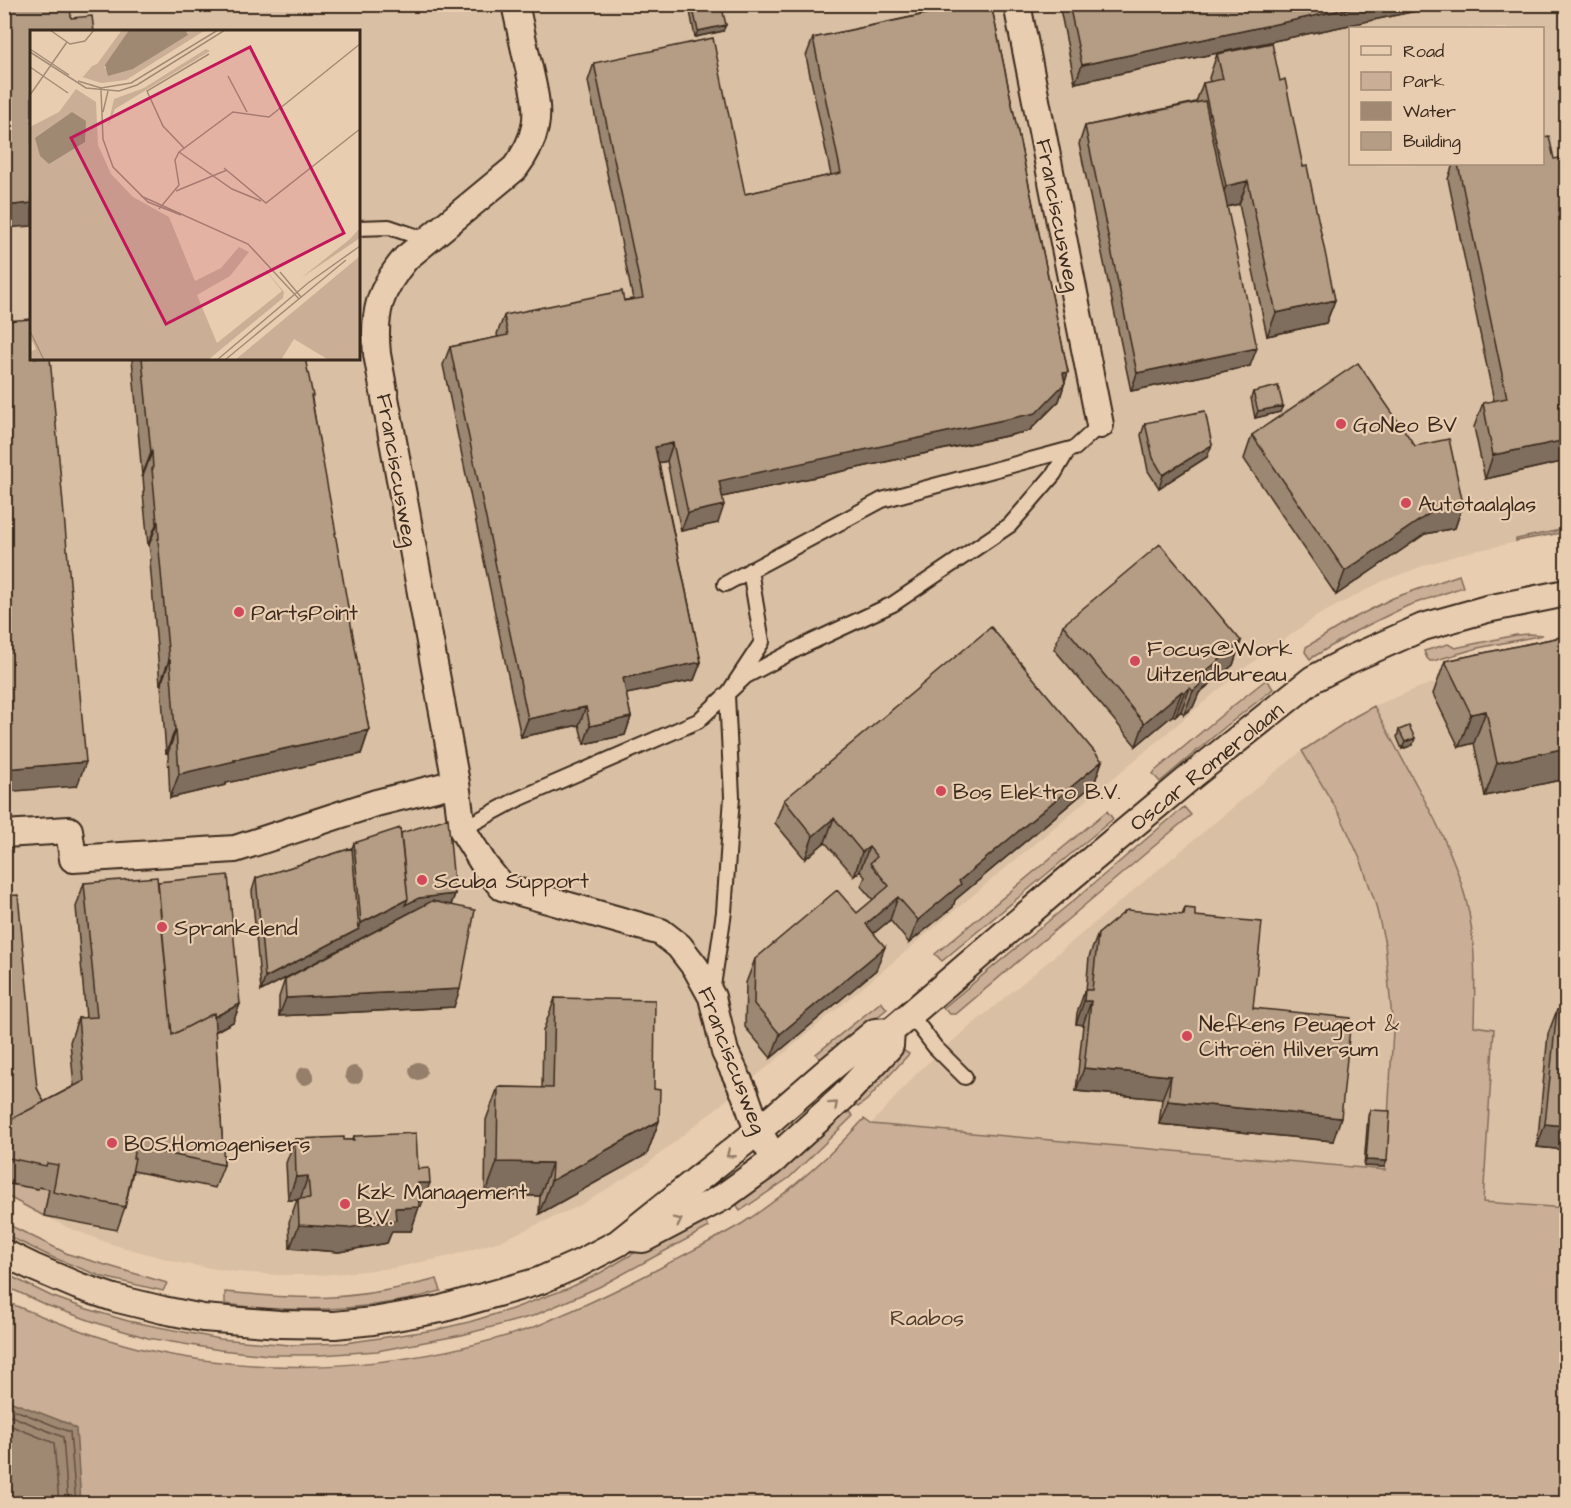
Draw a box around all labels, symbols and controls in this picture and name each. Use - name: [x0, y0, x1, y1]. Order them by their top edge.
- legend: [1349, 27, 1544, 165]
- inset map: [30, 30, 360, 360]
- text: Road: [1403, 39, 1444, 64]
- text: Park: [1403, 69, 1445, 94]
- text: Water: [1403, 99, 1456, 124]
- text: Building: [1403, 129, 1461, 155]
- street label: Franciscusweg: [1027, 136, 1088, 295]
- street label: Franciscusweg: [367, 391, 425, 549]
- place label: GoNeo BV: [1353, 410, 1457, 441]
- marker: GoNeo BV: [1334, 417, 1348, 431]
- place label: Autotaalglas: [1418, 489, 1536, 521]
- marker: Autotaalglas: [1399, 496, 1413, 510]
- place label: PartsPoint: [251, 598, 358, 629]
- marker: PartsPoint: [232, 605, 246, 619]
- place label: Focus@Work Uitzendbureau: [1147, 634, 1293, 690]
- marker: Focus@Work Uitzendbureau: [1128, 654, 1142, 668]
- street label: Oscar Romerolaan: [1123, 695, 1291, 839]
- place label: Bos Elektro B.V.: [953, 777, 1121, 808]
- marker: Bos Elektro B.V.: [934, 784, 948, 798]
- place label: Scuba Support: [434, 866, 589, 897]
- marker: Scuba Support: [415, 873, 429, 887]
- place label: Sprankelend: [174, 913, 298, 944]
- marker: Sprankelend: [155, 920, 169, 934]
- street label: Franciscusweg: [688, 983, 774, 1139]
- place label: Nefkens Peugeot & Citroën Hilversum: [1199, 1009, 1399, 1065]
- marker: Nefkens Peugeot & Citroën Hilversum: [1180, 1029, 1194, 1043]
- one-way arrow: [827, 1101, 838, 1112]
- place label: BOS.Homogenisers: [124, 1129, 311, 1161]
- marker: BOS.Homogenisers: [105, 1136, 119, 1150]
- one-way arrow: [726, 1146, 737, 1157]
- place label: Kzk Management B.V.: [357, 1177, 527, 1233]
- marker: Kzk Management B.V.: [338, 1197, 352, 1211]
- one-way arrow: [672, 1217, 682, 1228]
- park label: Raabos: [890, 1303, 964, 1334]

